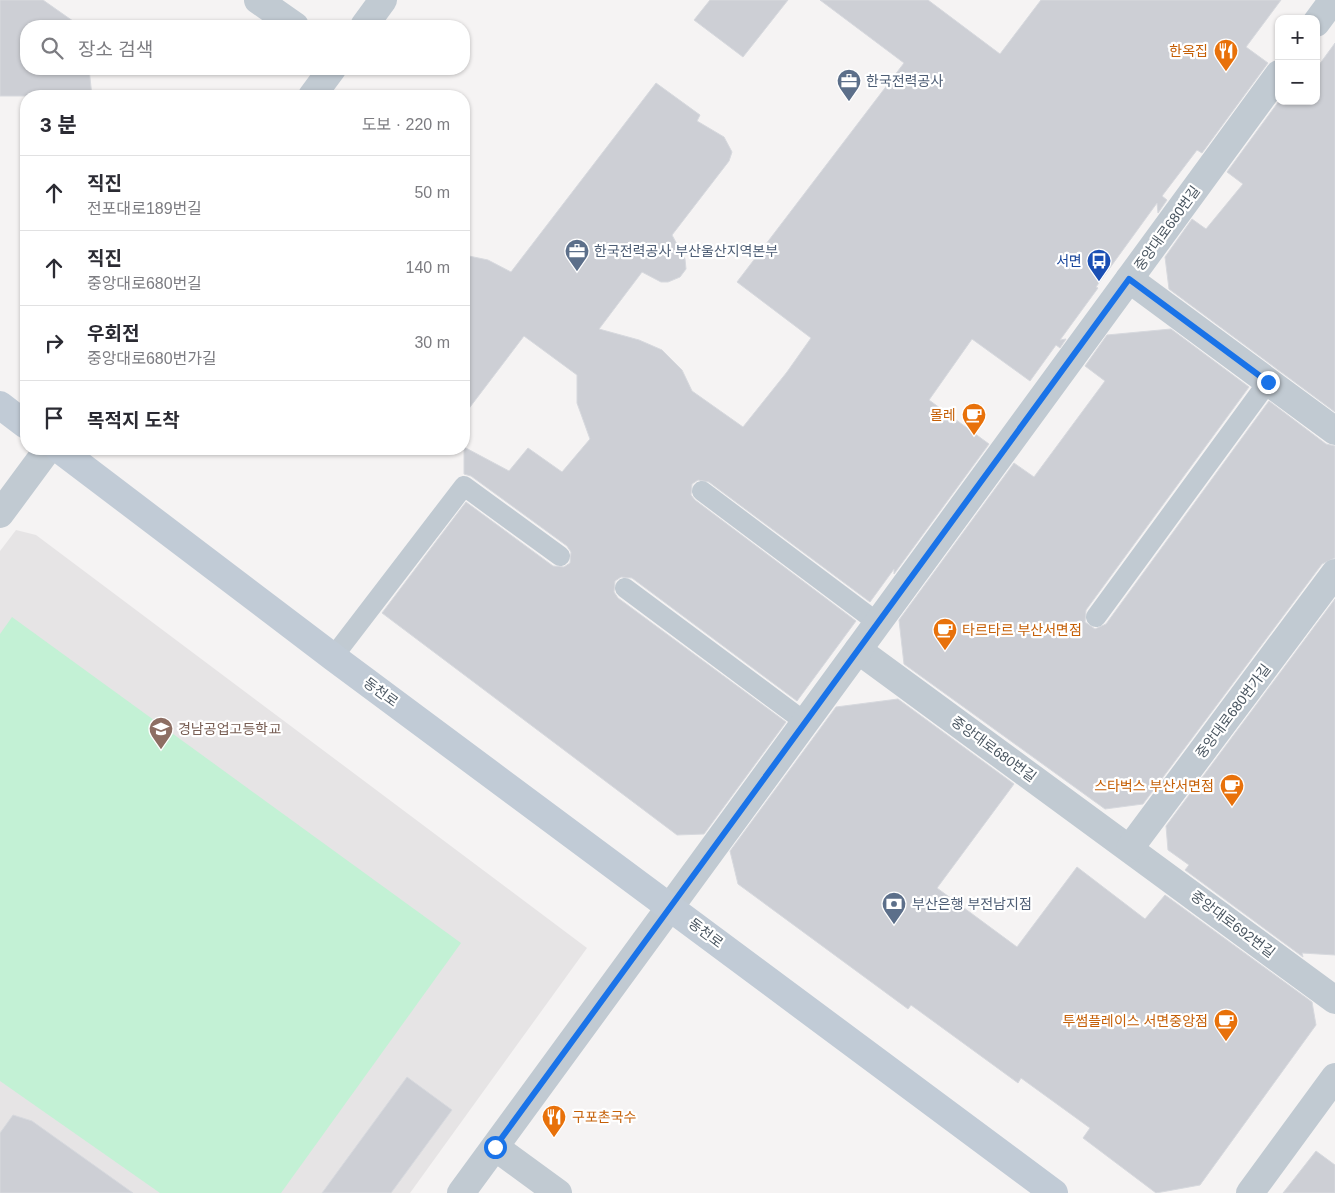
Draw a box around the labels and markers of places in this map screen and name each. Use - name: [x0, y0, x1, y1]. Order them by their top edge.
- restaurant icon: 한옥집: [1213, 38, 1239, 72]
- place label: 한옥집: [1169, 43, 1208, 59]
- office icon: 한국전력공사: [836, 68, 862, 102]
- place label: 한국전력공사: [866, 73, 943, 89]
- office icon: 한국전력공사 부산울산지역본부: [564, 238, 590, 272]
- place label: 한국전력공사 부산울산지역본부: [594, 243, 778, 259]
- bus stop icon: 서면: [1086, 248, 1112, 282]
- place label: 서면: [1056, 253, 1082, 269]
- cafe icon: 몰레: [961, 402, 987, 436]
- place label: 몰레: [930, 407, 956, 423]
- cafe icon: 타르타르 부산서면점: [932, 617, 958, 651]
- place label: 타르타르 부산서면점: [962, 622, 1082, 638]
- school or university icon: 경남공업고등학교: [148, 716, 174, 750]
- place label: 경남공업고등학교: [178, 721, 281, 737]
- cafe icon: 스타벅스 부산서면점: [1219, 773, 1245, 807]
- place label: 스타벅스 부산서면점: [1094, 778, 1214, 794]
- bank icon: 부산은행 부전남지점: [881, 891, 907, 925]
- place label: 부산은행 부전남지점: [912, 896, 1032, 912]
- cafe icon: 투썸플레이스 서면중앙점: [1213, 1008, 1239, 1042]
- place label: 투썸플레이스 서면중앙점: [1062, 1013, 1208, 1029]
- restaurant icon: 구포촌국수: [541, 1104, 567, 1138]
- place label: 구포촌국수: [572, 1109, 637, 1125]

